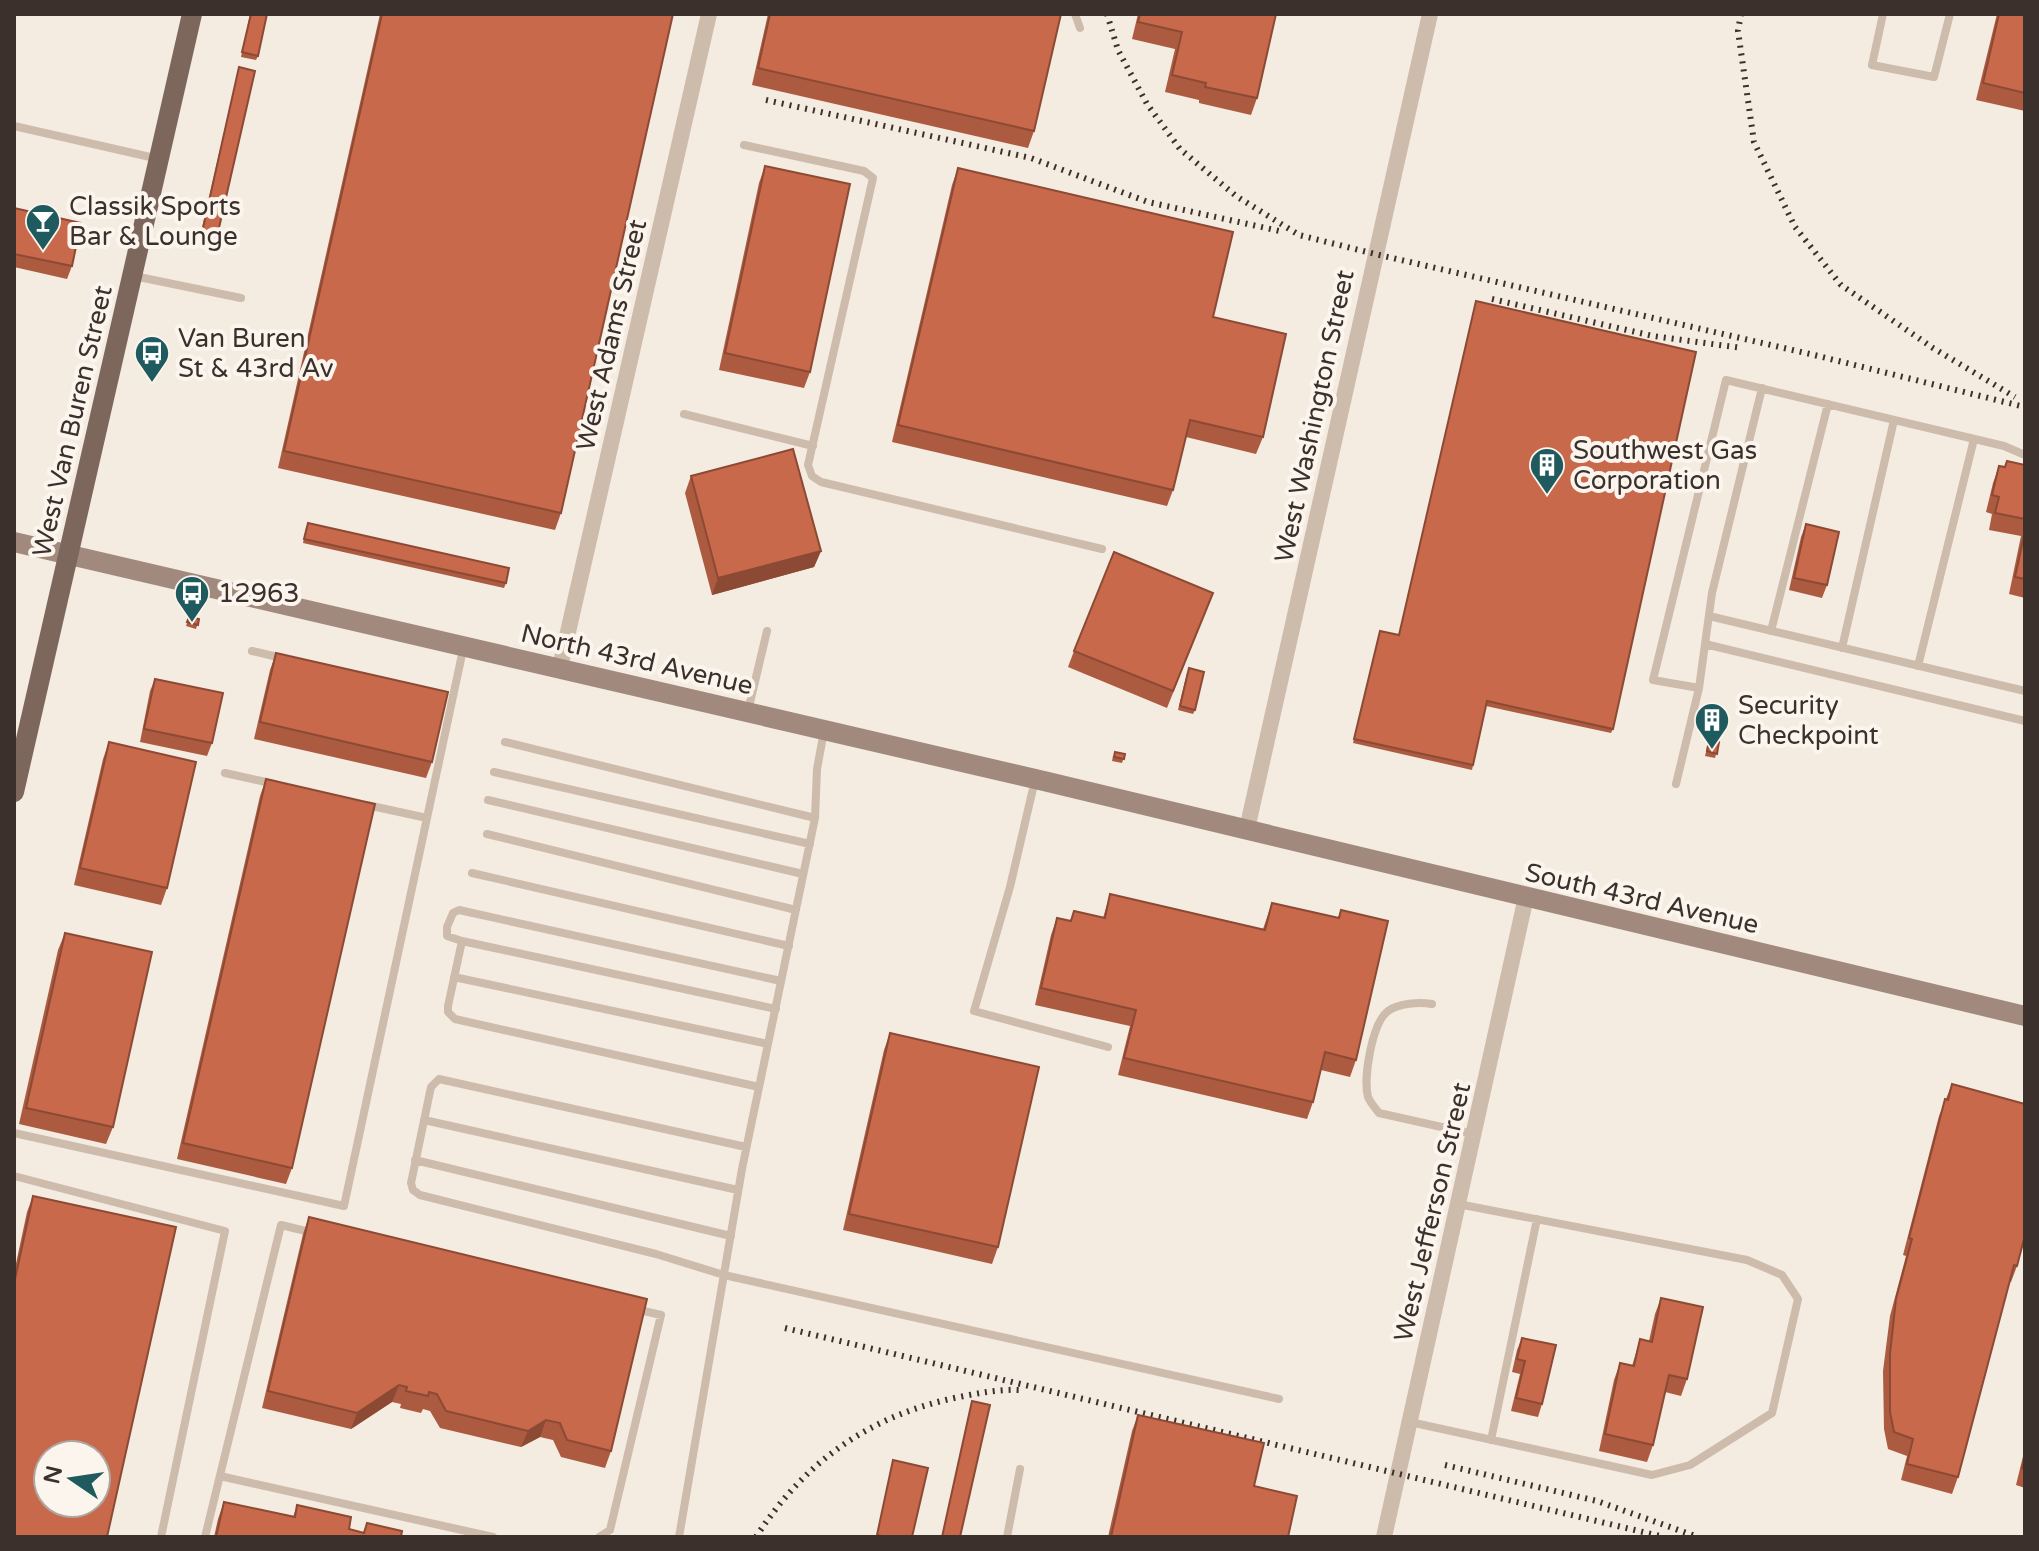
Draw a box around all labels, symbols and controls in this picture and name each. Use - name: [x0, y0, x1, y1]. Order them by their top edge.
- place label: Classik Sports Bar & Lounge: [69, 191, 241, 252]
- bar icon: Classik Sports Bar & Lounge: [24, 202, 62, 252]
- street label: West Adams Street: [570, 216, 653, 454]
- street label: West Washington Street: [1268, 267, 1361, 565]
- street label: West Van Buren Street: [26, 282, 119, 560]
- place label: Van Buren St & 43rd Av: [178, 323, 334, 384]
- bus stop icon: Van Buren St & 43rd Av: [133, 334, 171, 384]
- place label: Southwest Gas Corporation: [1573, 435, 1757, 496]
- building icon: Southwest Gas Corporation: [1528, 446, 1566, 496]
- bus stop icon: 12963: [173, 574, 211, 624]
- place label: 12963: [218, 578, 300, 609]
- street label: North 43rd Avenue: [518, 618, 756, 701]
- place label: Security Checkpoint: [1738, 690, 1879, 751]
- building icon: Security Checkpoint: [1693, 701, 1731, 751]
- street label: South 43rd Avenue: [1522, 857, 1762, 940]
- street label: West Jefferson Street: [1388, 1079, 1477, 1345]
- north arrow: [32, 1439, 112, 1519]
- text: N: [39, 1463, 68, 1486]

